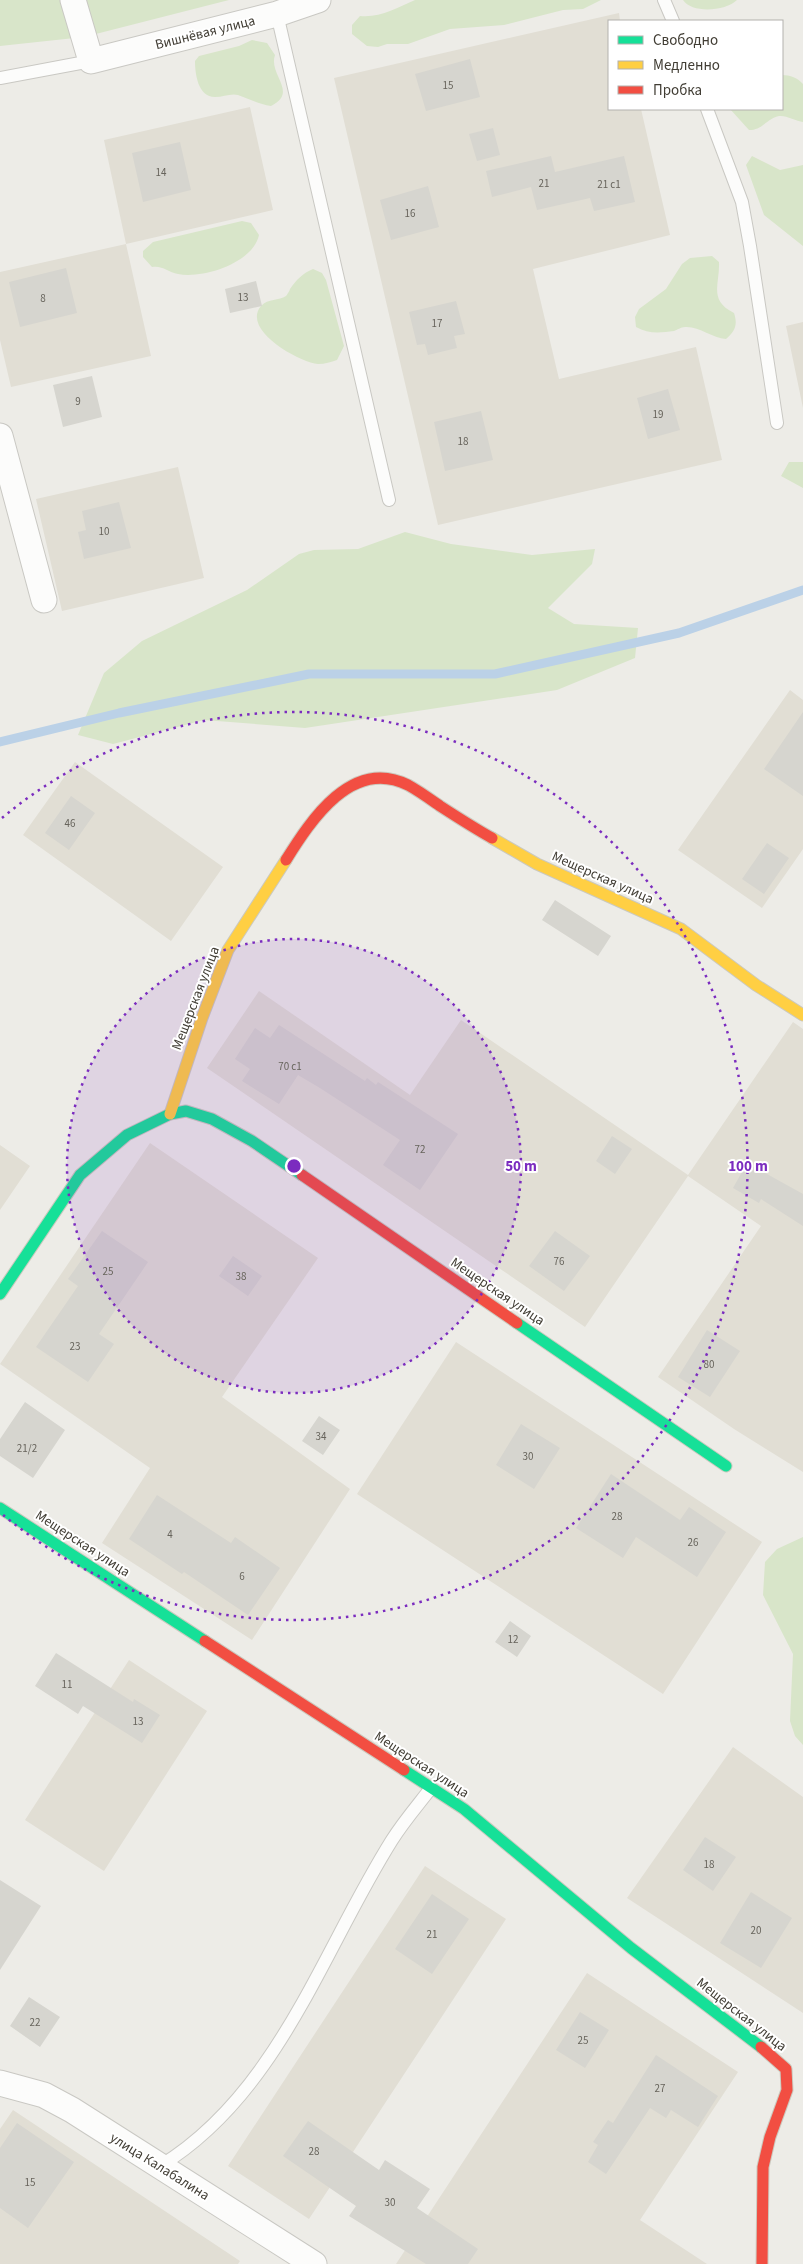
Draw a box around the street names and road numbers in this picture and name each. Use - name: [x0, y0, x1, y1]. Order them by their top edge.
- street label: Вишнёвая улица: [153, 11, 257, 55]
- street label: Мещерская улица: [549, 847, 657, 909]
- street label: Мещерская улица: [167, 944, 225, 1053]
- street label: Мещерская улица: [446, 1253, 548, 1331]
- street label: Мещерская улица: [31, 1506, 134, 1582]
- street label: Мещерская улица: [370, 1727, 473, 1803]
- street label: Мещерская улица: [692, 1973, 791, 2056]
- street label: улица Калабалина: [106, 2128, 213, 2206]

